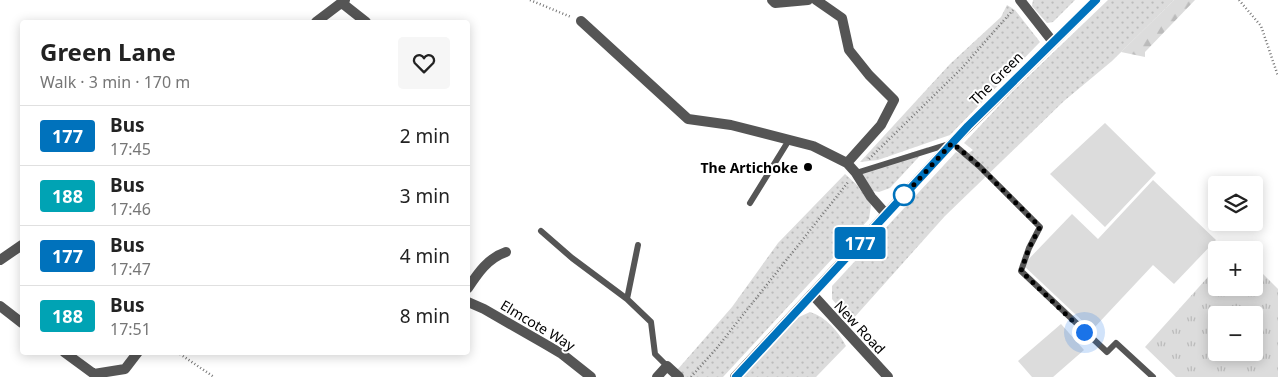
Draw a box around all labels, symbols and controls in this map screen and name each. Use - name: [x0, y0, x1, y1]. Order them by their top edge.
- text: Green Lane: [40, 35, 176, 68]
- button: heart: [398, 37, 450, 89]
- street label: The Green: [965, 47, 1027, 109]
- text: Walk · 3 min · 170 m: [40, 71, 190, 93]
- text: Bus: [110, 112, 145, 138]
- text: 2 min: [400, 123, 450, 149]
- text: 177: [52, 124, 83, 148]
- text: 17:45: [110, 138, 151, 160]
- place label: The Artichoke: [701, 158, 798, 177]
- marker: The Artichoke: [802, 161, 814, 173]
- text: Bus: [110, 172, 145, 198]
- map controls: [1208, 176, 1263, 361]
- button: layers: [1208, 176, 1263, 231]
- text: 3 min: [400, 183, 450, 209]
- text: 188: [52, 184, 83, 208]
- unlabelled marker: [893, 184, 915, 206]
- text: 17:46: [110, 198, 151, 220]
- line badge: 177: [831, 227, 889, 259]
- text: 177: [845, 231, 875, 255]
- text: Bus: [110, 232, 145, 258]
- button: +: [1208, 241, 1263, 296]
- text: 4 min: [400, 243, 450, 269]
- text: 177: [52, 244, 83, 268]
- text: 17:47: [110, 258, 151, 280]
- text: Bus: [110, 292, 145, 318]
- street label: Elmcote Way: [497, 295, 580, 355]
- street label: New Road: [830, 296, 890, 358]
- text: 8 min: [400, 303, 450, 329]
- text: 188: [52, 304, 83, 328]
- button: −: [1208, 306, 1263, 361]
- text: 17:51: [110, 318, 151, 340]
- your location: [1072, 320, 1097, 345]

